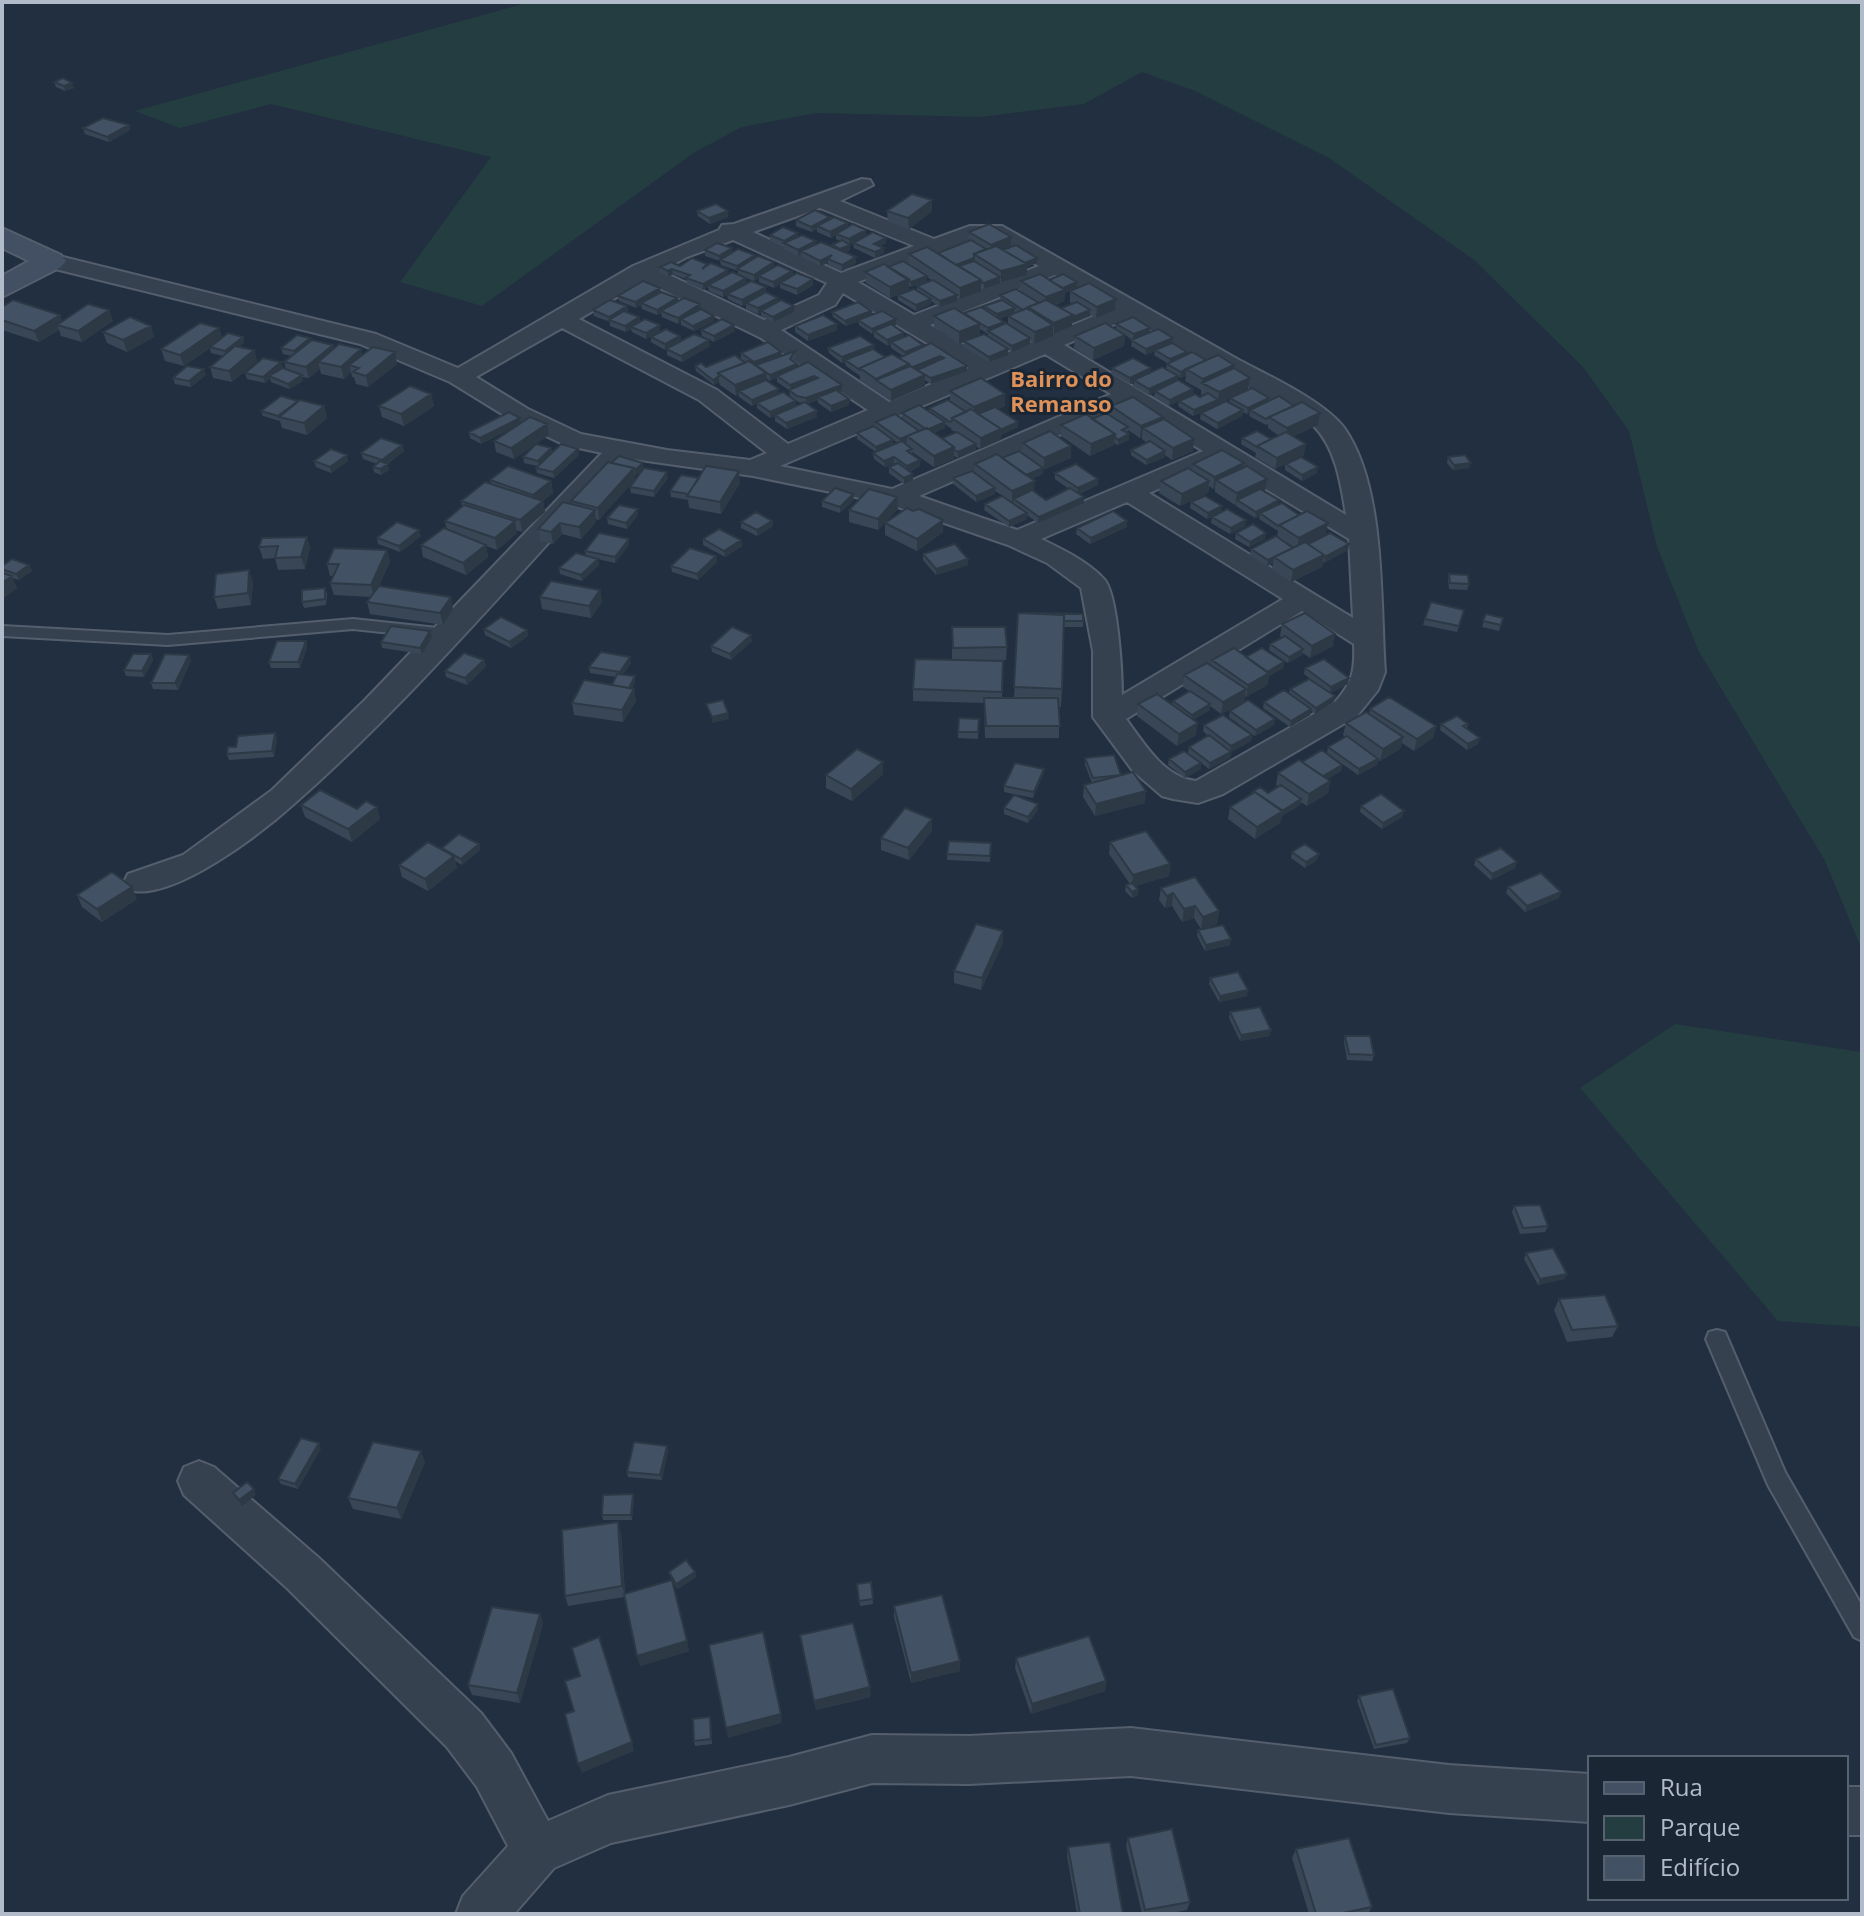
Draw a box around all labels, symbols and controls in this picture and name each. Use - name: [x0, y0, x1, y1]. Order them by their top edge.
- district label: Bairro do Remanso: [1010, 363, 1112, 418]
- legend: [1588, 1756, 1848, 1900]
- text: Rua: [1660, 1770, 1703, 1803]
- text: Parque: [1660, 1810, 1740, 1843]
- text: Edifício: [1660, 1850, 1740, 1883]

